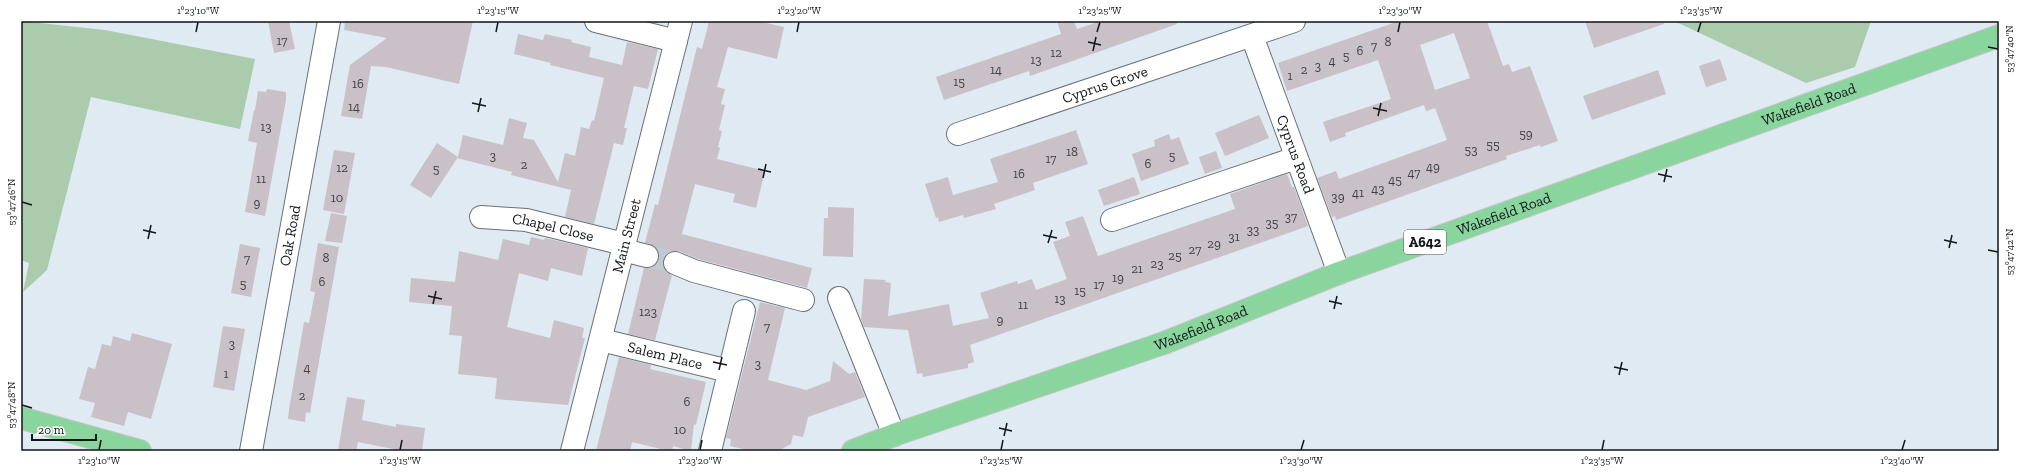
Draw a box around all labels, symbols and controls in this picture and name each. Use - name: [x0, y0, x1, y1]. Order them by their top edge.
- text: 1°23'10"W: [177, 5, 220, 17]
- text: 1°23'15"W: [477, 5, 519, 17]
- text: 1°23'20"W: [777, 5, 821, 17]
- text: 1°23'25"W: [1079, 5, 1122, 17]
- text: 1°23'30"W: [1378, 5, 1422, 17]
- text: 1°23'35"W: [1680, 5, 1723, 17]
- text: 53°47'40"N: [2004, 25, 2016, 73]
- house number: 17: [277, 33, 287, 48]
- house number: 8: [1385, 34, 1392, 49]
- house number: 7: [1371, 38, 1377, 53]
- house number: 6: [1357, 43, 1364, 58]
- house number: 12: [1050, 45, 1062, 60]
- house number: 5: [1343, 48, 1350, 63]
- house number: 13: [1030, 52, 1042, 67]
- house number: 4: [1328, 53, 1336, 68]
- house number: 3: [1315, 58, 1321, 73]
- house number: 14: [990, 62, 1002, 77]
- street label: Cyprus Grove: [1060, 62, 1150, 107]
- house number: 2: [1301, 62, 1308, 77]
- house number: 1: [1287, 68, 1293, 83]
- house number: 15: [953, 74, 965, 89]
- house number: 16: [352, 76, 364, 91]
- street label: Wakefield Road: [1759, 79, 1859, 129]
- house number: 14: [348, 99, 360, 114]
- street label: Cyprus Road: [1273, 112, 1318, 197]
- house number: 13: [260, 119, 272, 134]
- house number: 59: [1519, 126, 1533, 141]
- house number: 55: [1486, 137, 1500, 152]
- house number: 53: [1464, 142, 1478, 157]
- house number: 18: [1066, 144, 1078, 159]
- house number: 3: [490, 148, 496, 163]
- house number: 5: [1169, 148, 1176, 163]
- house number: 17: [1046, 151, 1056, 166]
- house number: 6: [1145, 156, 1152, 171]
- house number: 2: [521, 157, 528, 172]
- house number: 49: [1426, 159, 1440, 174]
- house number: 12: [336, 160, 348, 175]
- house number: 5: [433, 161, 440, 176]
- house number: 47: [1408, 165, 1420, 180]
- house number: 16: [1013, 166, 1025, 181]
- house number: 11: [256, 171, 266, 186]
- house number: 45: [1388, 172, 1402, 187]
- text: 53°47'46"N: [6, 178, 18, 225]
- house number: 43: [1371, 181, 1385, 196]
- house number: 41: [1352, 185, 1364, 200]
- street label: Wakefield Road: [1454, 188, 1554, 239]
- house number: 39: [1331, 189, 1345, 204]
- house number: 10: [331, 190, 343, 205]
- house number: 9: [254, 195, 261, 210]
- street label: Main Street: [608, 196, 645, 275]
- street label: Oak Road: [276, 203, 305, 267]
- house number: 37: [1285, 209, 1297, 224]
- street label: Chapel Close: [512, 210, 596, 245]
- house number: 35: [1265, 215, 1279, 230]
- house number: 33: [1247, 222, 1259, 237]
- text: 53°47'42"N: [2004, 228, 2016, 275]
- house number: 31: [1228, 229, 1240, 244]
- road number: A642: [1404, 230, 1446, 254]
- house number: 29: [1207, 236, 1221, 251]
- house number: 27: [1189, 242, 1201, 257]
- house number: 25: [1168, 248, 1182, 263]
- house number: 8: [323, 250, 330, 265]
- house number: 7: [244, 251, 250, 266]
- house number: 23: [1150, 256, 1164, 271]
- house number: 21: [1131, 261, 1143, 276]
- house number: 19: [1112, 270, 1124, 285]
- house number: 6: [319, 274, 326, 289]
- house number: 5: [240, 276, 247, 291]
- house number: 17: [1094, 277, 1104, 292]
- house number: 15: [1074, 283, 1086, 298]
- house number: 13: [1054, 291, 1066, 306]
- house number: 11: [1018, 297, 1028, 312]
- street label: Wakefield Road: [1152, 301, 1251, 355]
- house number: 123: [639, 304, 657, 319]
- house number: 9: [997, 312, 1004, 327]
- house number: 7: [764, 319, 770, 334]
- house number: 3: [229, 336, 235, 351]
- street label: Salem Place: [626, 338, 704, 373]
- house number: 3: [755, 356, 761, 371]
- house number: 4: [303, 360, 311, 375]
- house number: 1: [223, 366, 229, 381]
- text: 53°47'48"N: [6, 381, 18, 428]
- house number: 2: [299, 388, 306, 403]
- house number: 6: [684, 394, 691, 409]
- scale bar: [32, 416, 96, 442]
- house number: 10: [674, 422, 686, 437]
- text: 20 m: [38, 423, 65, 437]
- text: 1°23'10"W: [78, 455, 121, 467]
- text: 1°23'15"W: [379, 455, 421, 467]
- text: 1°23'20"W: [678, 455, 722, 467]
- text: 1°23'25"W: [980, 455, 1023, 467]
- text: 1°23'30"W: [1279, 455, 1323, 467]
- text: 1°23'35"W: [1581, 455, 1624, 467]
- text: 1°23'40"W: [1880, 455, 1924, 467]

